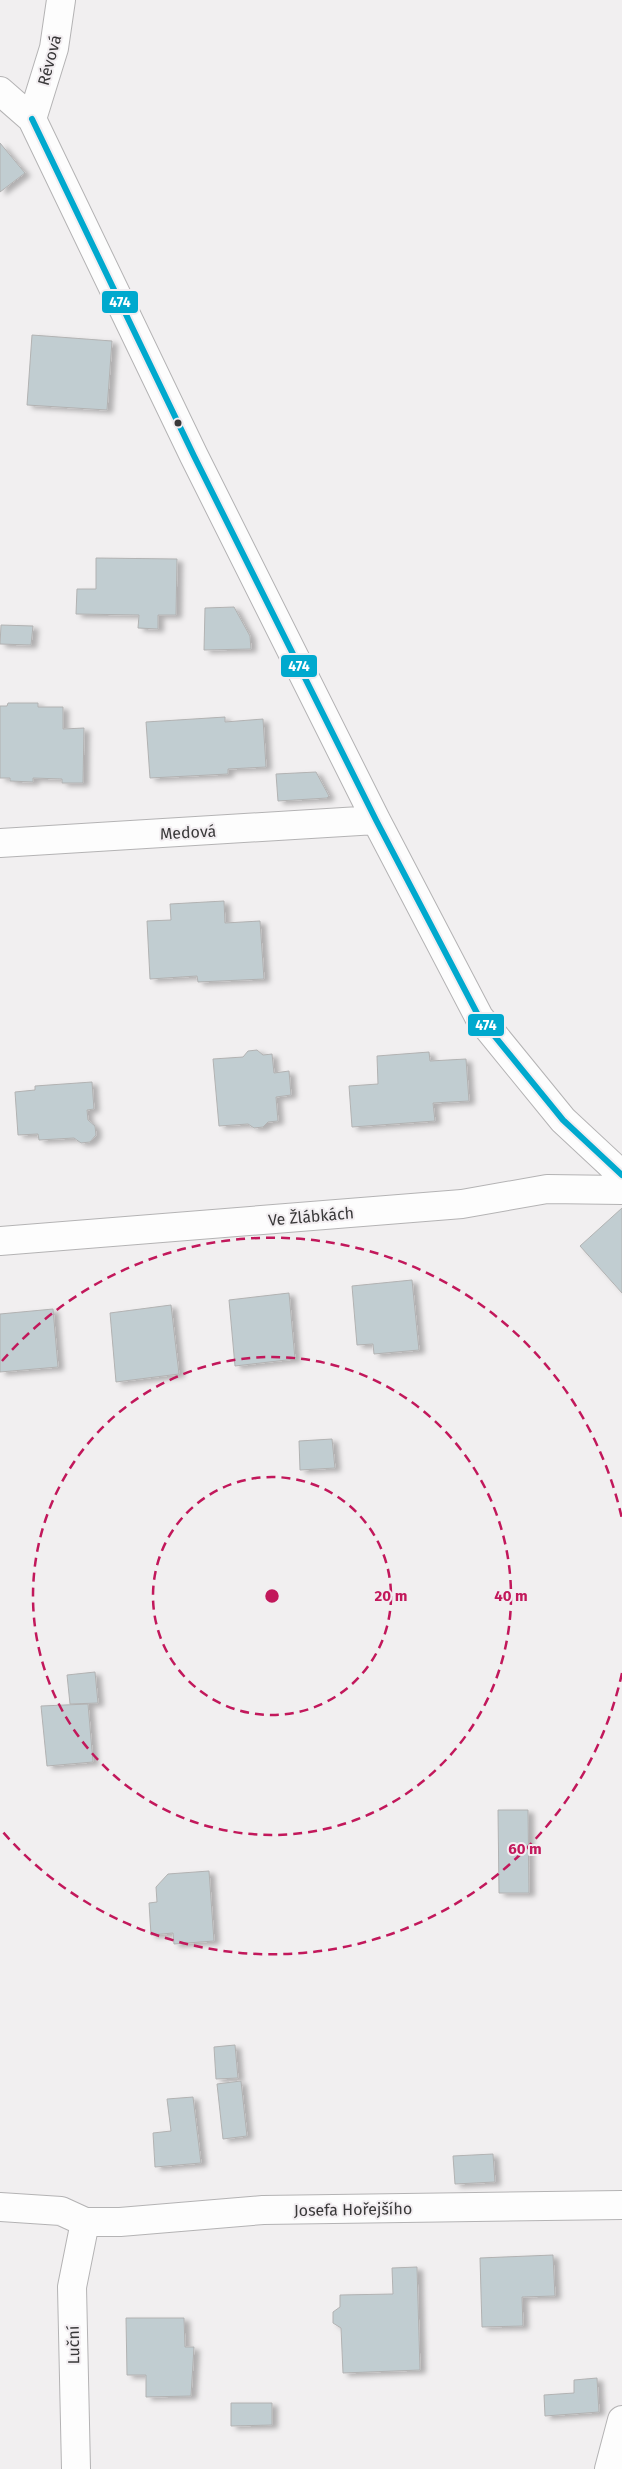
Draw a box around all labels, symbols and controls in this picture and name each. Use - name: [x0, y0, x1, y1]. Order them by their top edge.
- street label: Révová: [34, 33, 65, 87]
- line badge: 474: [101, 290, 139, 314]
- text: 474: [109, 294, 131, 311]
- unlabelled marker: [173, 418, 183, 428]
- line badge: 474: [280, 654, 318, 678]
- text: 474: [288, 658, 310, 675]
- street label: Medová: [159, 822, 217, 843]
- line badge: 474: [467, 1013, 505, 1037]
- text: 474: [475, 1017, 497, 1034]
- street label: Ve Žlábkách: [267, 1202, 355, 1230]
- centre of rings: [263, 1587, 281, 1605]
- text: 20 m: [375, 1587, 407, 1605]
- text: 40 m: [494, 1587, 528, 1605]
- text: 60 m: [508, 1840, 542, 1858]
- street label: Josefa Hořejšího: [294, 2199, 412, 2220]
- street label: Luční: [64, 2325, 83, 2364]

